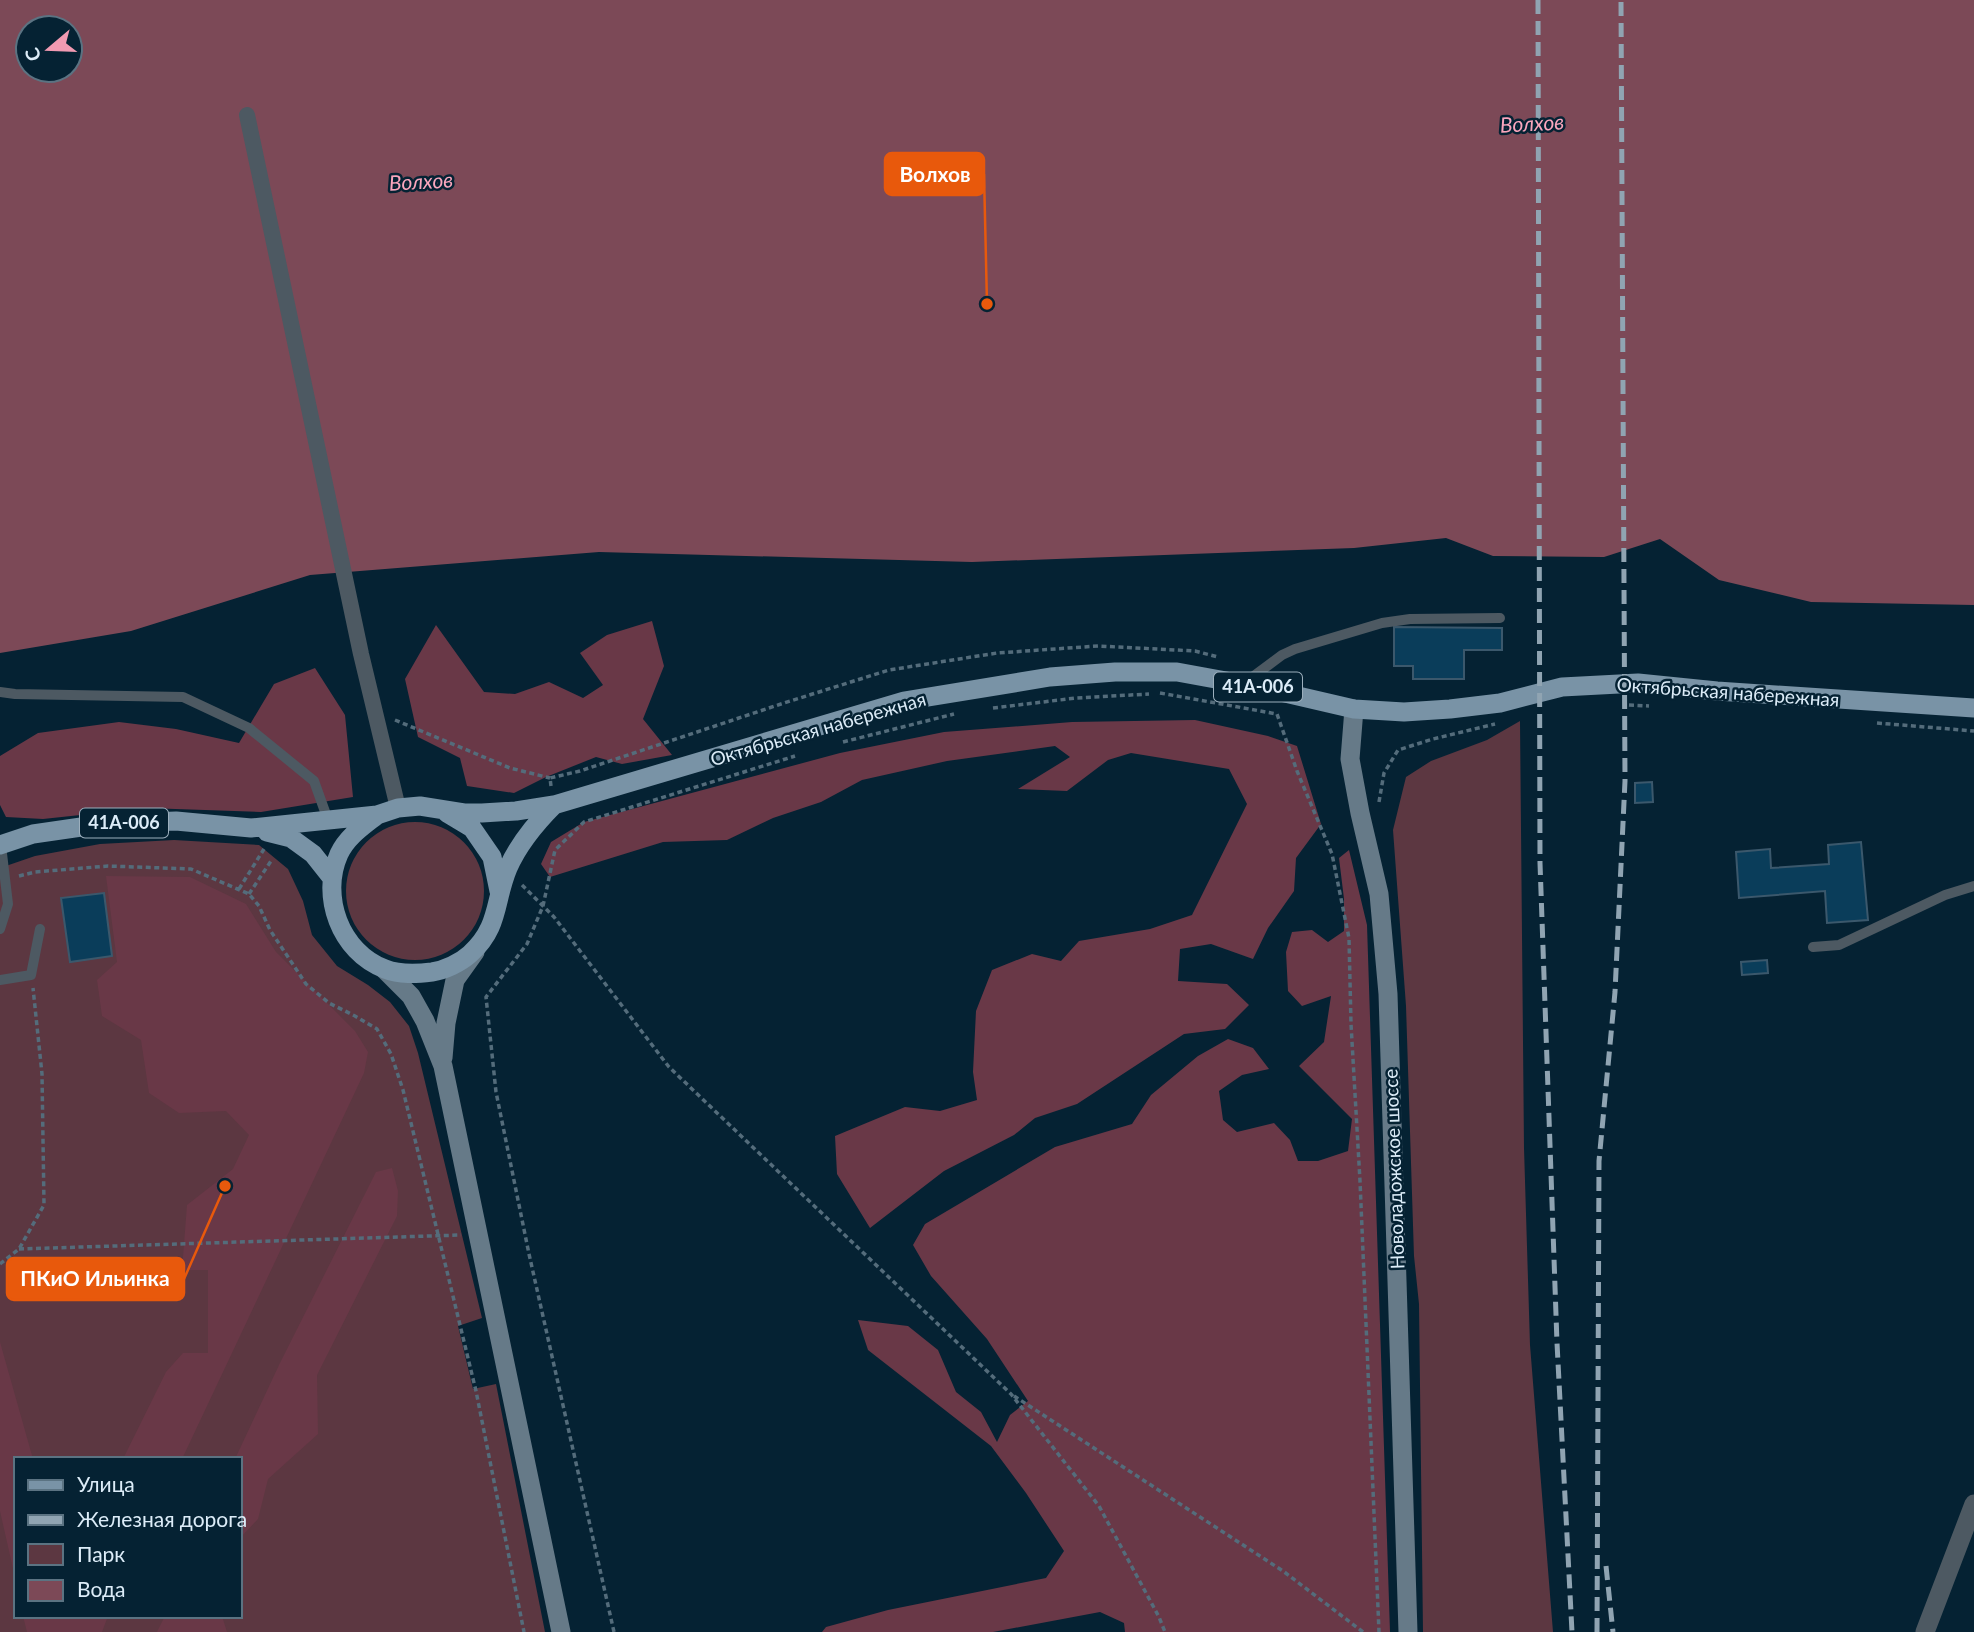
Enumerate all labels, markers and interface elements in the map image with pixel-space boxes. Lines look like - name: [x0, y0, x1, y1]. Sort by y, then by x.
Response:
- north arrow: [14, 14, 84, 84]
- text: С: [19, 45, 45, 64]
- water label: Волхов: [1499, 108, 1565, 137]
- callout: Волхов: [885, 153, 984, 195]
- text: Волхов: [899, 161, 971, 186]
- water label: Волхов: [388, 166, 454, 195]
- road number: 41А-006: [1214, 672, 1302, 702]
- street label: Октябрьская набережная: [1616, 672, 1840, 711]
- street label: Октябрьская набережная: [707, 687, 928, 770]
- road number: 41А-006: [80, 808, 168, 838]
- street label: Новоладожское шоссе: [1379, 1068, 1408, 1270]
- callout: ПКиО Ильинка: [7, 1258, 184, 1300]
- text: ПКиО Ильинка: [20, 1265, 170, 1290]
- legend: [14, 1457, 242, 1618]
- text: Улица: [77, 1471, 135, 1496]
- text: Железная дорога: [77, 1506, 247, 1531]
- text: Парк: [77, 1541, 125, 1566]
- text: Вода: [77, 1576, 125, 1601]

